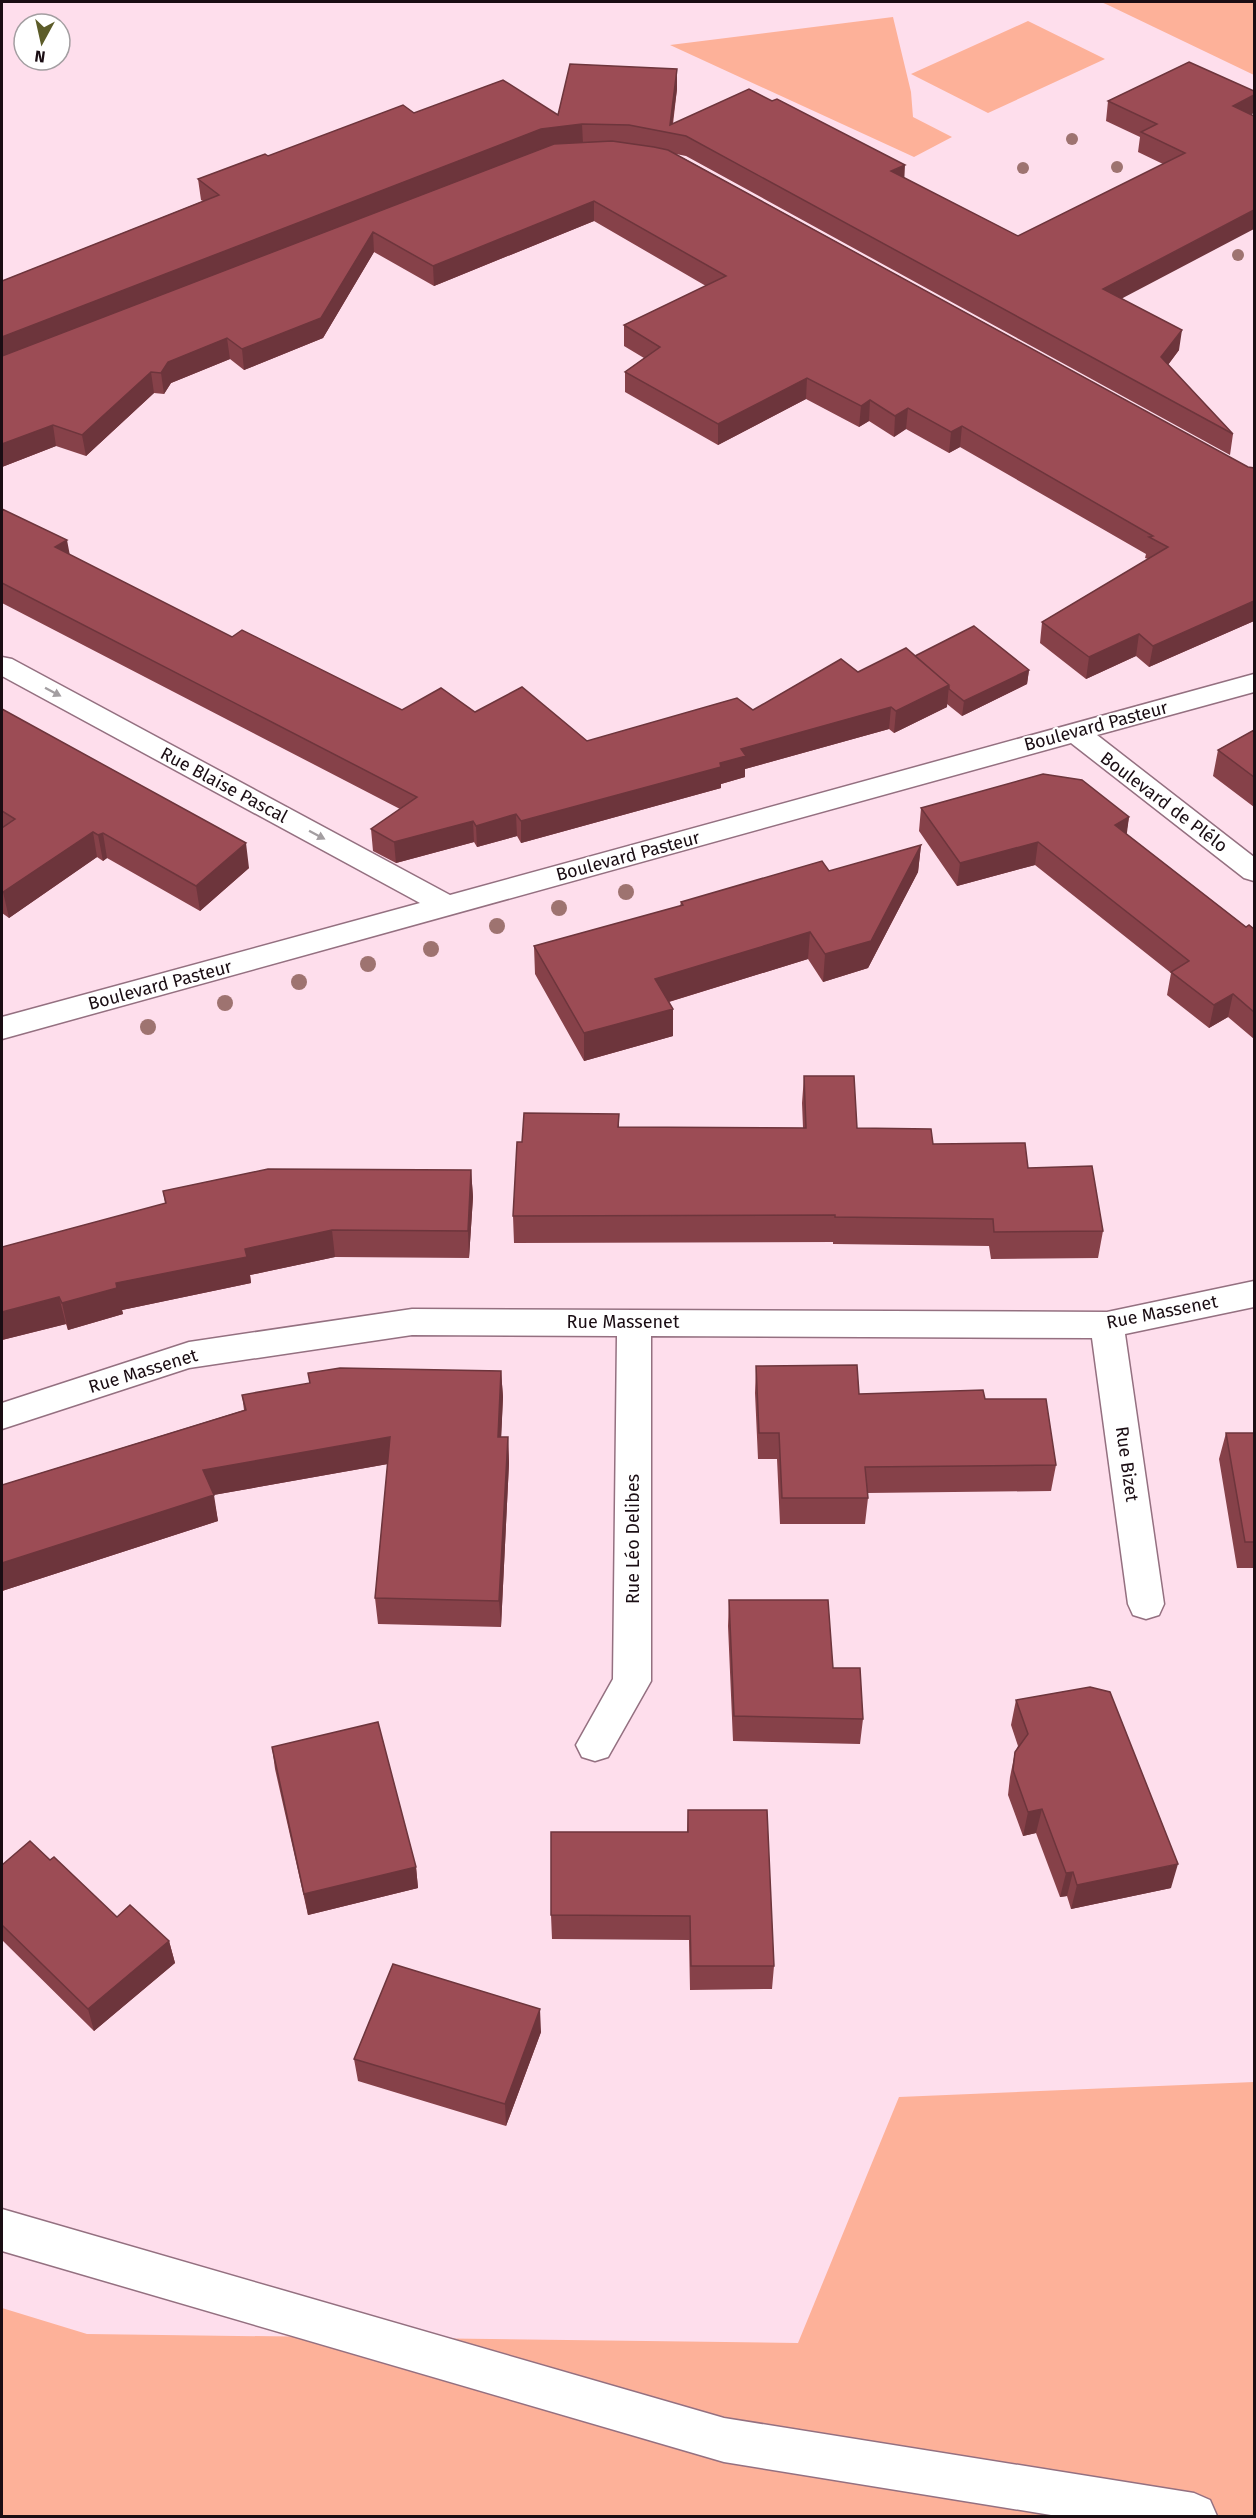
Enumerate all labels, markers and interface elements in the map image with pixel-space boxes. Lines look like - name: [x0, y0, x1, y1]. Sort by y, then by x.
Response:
- north arrow: [12, 12, 72, 72]
- text: N: [33, 46, 47, 67]
- one-way arrow: [44, 687, 62, 697]
- street label: Boulevard Pasteur: [1022, 696, 1170, 756]
- street label: Rue Blaise Pascal: [157, 742, 291, 828]
- street label: Boulevard de Plélo: [1096, 747, 1232, 857]
- street label: Boulevard Pasteur: [554, 826, 702, 886]
- one-way arrow: [309, 830, 326, 840]
- street label: Boulevard Pasteur: [86, 955, 234, 1015]
- street label: Rue Massenet: [1105, 1290, 1220, 1334]
- street label: Rue Massenet: [567, 1311, 680, 1333]
- street label: Rue Massenet: [86, 1344, 201, 1398]
- street label: Rue Bizet: [1111, 1425, 1143, 1504]
- street label: Rue Léo Delibes: [622, 1474, 644, 1604]

